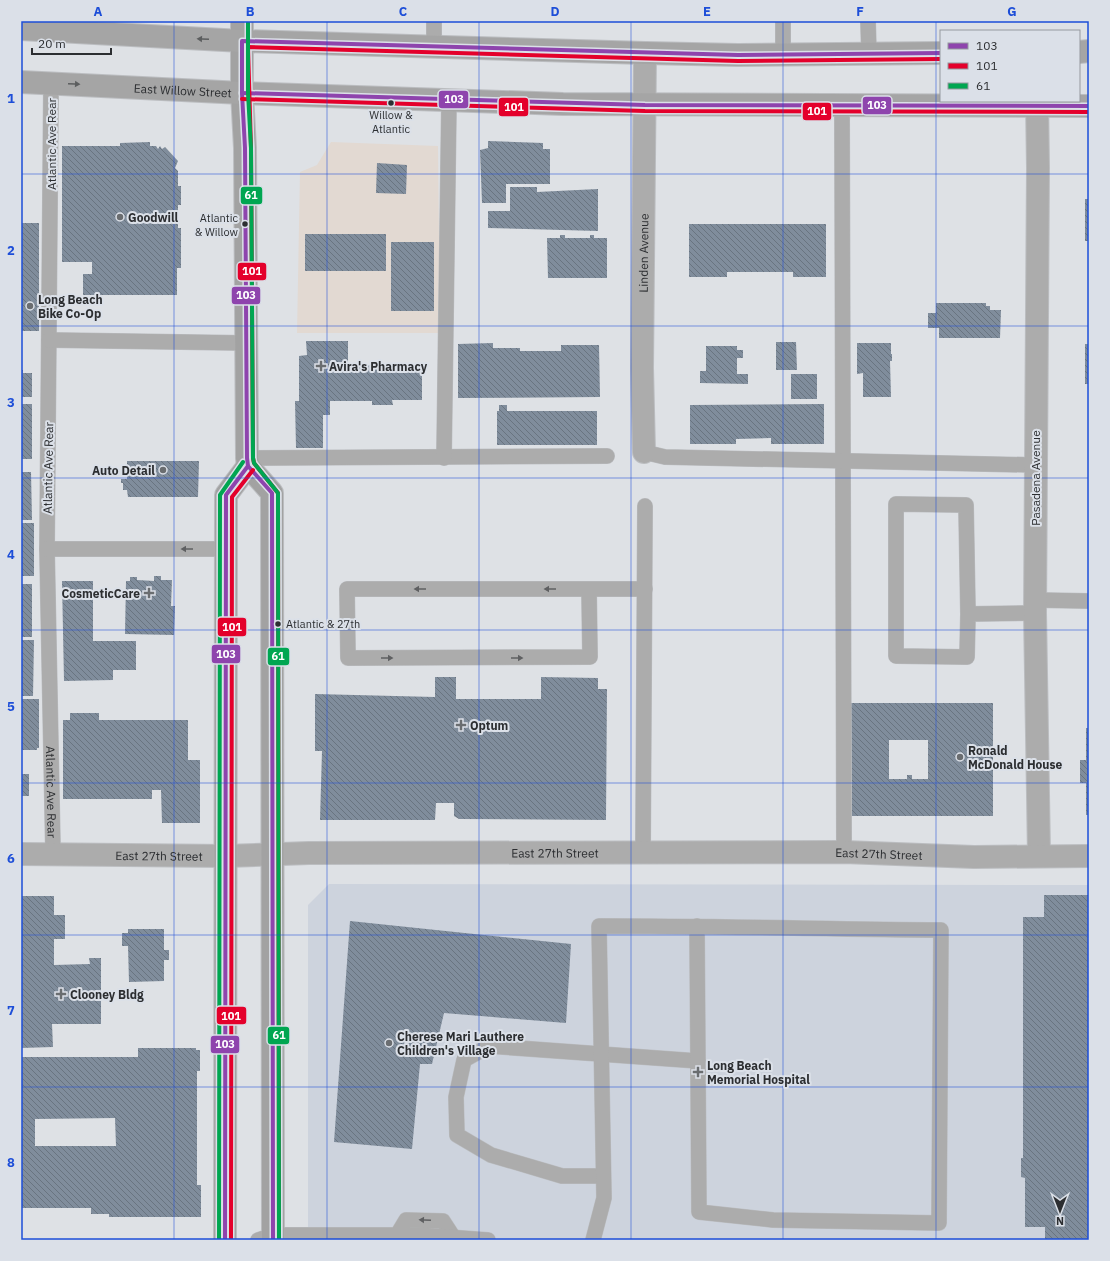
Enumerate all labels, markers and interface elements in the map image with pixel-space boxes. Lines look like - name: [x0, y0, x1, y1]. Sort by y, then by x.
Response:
- text: A: [94, 3, 103, 20]
- text: B: [246, 3, 255, 20]
- text: C: [399, 3, 408, 20]
- text: D: [550, 3, 560, 20]
- text: E: [703, 3, 711, 20]
- text: F: [856, 3, 864, 20]
- text: G: [1007, 3, 1017, 20]
- scale bar: [32, 30, 111, 56]
- legend: [940, 30, 1080, 102]
- one-way arrow: [197, 35, 209, 42]
- text: 20 m: [38, 36, 66, 51]
- text: 103: [976, 38, 998, 53]
- text: 101: [976, 58, 998, 73]
- text: 61: [976, 78, 990, 93]
- street label: East Willow Street: [133, 80, 232, 100]
- one-way arrow: [68, 81, 81, 87]
- text: 1: [7, 90, 15, 107]
- line badge: 103: [438, 90, 469, 109]
- text: 103: [444, 92, 464, 106]
- line badge: 103: [862, 96, 892, 115]
- street label: Atlantic Ave Rear: [44, 97, 59, 190]
- line badge: 101: [498, 97, 529, 117]
- marker: Willow & Atlantic: [386, 98, 396, 108]
- text: 103: [867, 98, 887, 112]
- text: 101: [504, 100, 524, 114]
- line badge: 101: [802, 102, 832, 121]
- text: 101: [807, 104, 827, 118]
- place label: Willow & Atlantic: [369, 108, 413, 136]
- line badge: 61: [240, 186, 263, 205]
- text: 61: [244, 188, 258, 202]
- place label: Goodwill: [128, 210, 179, 225]
- place label: Atlantic & Willow: [195, 211, 239, 239]
- marker: Goodwill: [115, 212, 125, 222]
- street label: Linden Avenue: [635, 213, 651, 293]
- marker: Atlantic & Willow: [240, 219, 250, 229]
- text: 2: [7, 242, 15, 259]
- line badge: 101: [237, 262, 267, 281]
- text: 101: [242, 264, 262, 278]
- line badge: 103: [231, 286, 261, 305]
- text: 103: [236, 288, 256, 302]
- place label: Long Beach Bike Co-Op: [38, 292, 103, 321]
- marker: Long Beach Bike Co-Op: [25, 301, 35, 311]
- place label: Avira's Pharmacy: [329, 359, 428, 374]
- marker: Avira's Pharmacy: [316, 361, 326, 371]
- text: 3: [7, 394, 15, 411]
- street label: Atlantic Ave Rear: [40, 421, 56, 514]
- street label: Pasadena Avenue: [1028, 430, 1043, 526]
- place label: Auto Detail: [92, 463, 155, 478]
- marker: Auto Detail: [158, 465, 168, 475]
- text: 4: [7, 546, 15, 563]
- one-way arrow: [180, 546, 193, 552]
- place label: CosmeticCare: [61, 586, 140, 601]
- one-way arrow: [413, 586, 426, 592]
- one-way arrow: [543, 586, 556, 592]
- marker: CosmeticCare: [143, 587, 155, 599]
- line badge: 101: [217, 617, 247, 637]
- place label: Atlantic & 27th: [286, 617, 360, 631]
- marker: Atlantic & 27th: [273, 619, 283, 629]
- text: 101: [222, 620, 242, 634]
- line badge: 103: [211, 644, 241, 664]
- text: 103: [216, 647, 236, 661]
- line badge: 61: [267, 647, 290, 666]
- text: 61: [271, 649, 285, 663]
- one-way arrow: [381, 655, 394, 661]
- one-way arrow: [511, 655, 524, 661]
- text: 5: [7, 698, 15, 715]
- place label: Optum: [470, 718, 508, 733]
- marker: Optum: [455, 719, 467, 731]
- place label: Ronald McDonald House: [968, 743, 1063, 772]
- street label: Atlantic Ave Rear: [43, 746, 60, 839]
- marker: Ronald McDonald House: [955, 752, 965, 762]
- street label: East 27th Street: [835, 844, 923, 863]
- street label: East 27th Street: [511, 845, 599, 860]
- street label: East 27th Street: [115, 847, 203, 863]
- text: 6: [7, 850, 15, 867]
- place label: Clooney Bldg: [70, 987, 144, 1002]
- marker: Clooney Bldg: [55, 988, 67, 1000]
- text: 7: [7, 1002, 15, 1019]
- line badge: 101: [216, 1006, 247, 1025]
- text: 101: [221, 1009, 241, 1023]
- line badge: 61: [267, 1026, 290, 1045]
- text: 61: [272, 1028, 286, 1042]
- place label: Cherese Mari Lauthere Children's Village: [397, 1029, 524, 1058]
- line badge: 103: [210, 1035, 240, 1054]
- text: 103: [215, 1037, 235, 1051]
- marker: Cherese Mari Lauthere Children's Village: [384, 1038, 394, 1048]
- place label: Long Beach Memorial Hospital: [707, 1058, 810, 1087]
- marker: Long Beach Memorial Hospital: [692, 1066, 704, 1078]
- text: 8: [7, 1154, 15, 1171]
- north arrow: [1040, 1191, 1080, 1231]
- text: N: [1056, 1214, 1064, 1228]
- one-way arrow: [419, 1217, 431, 1224]

